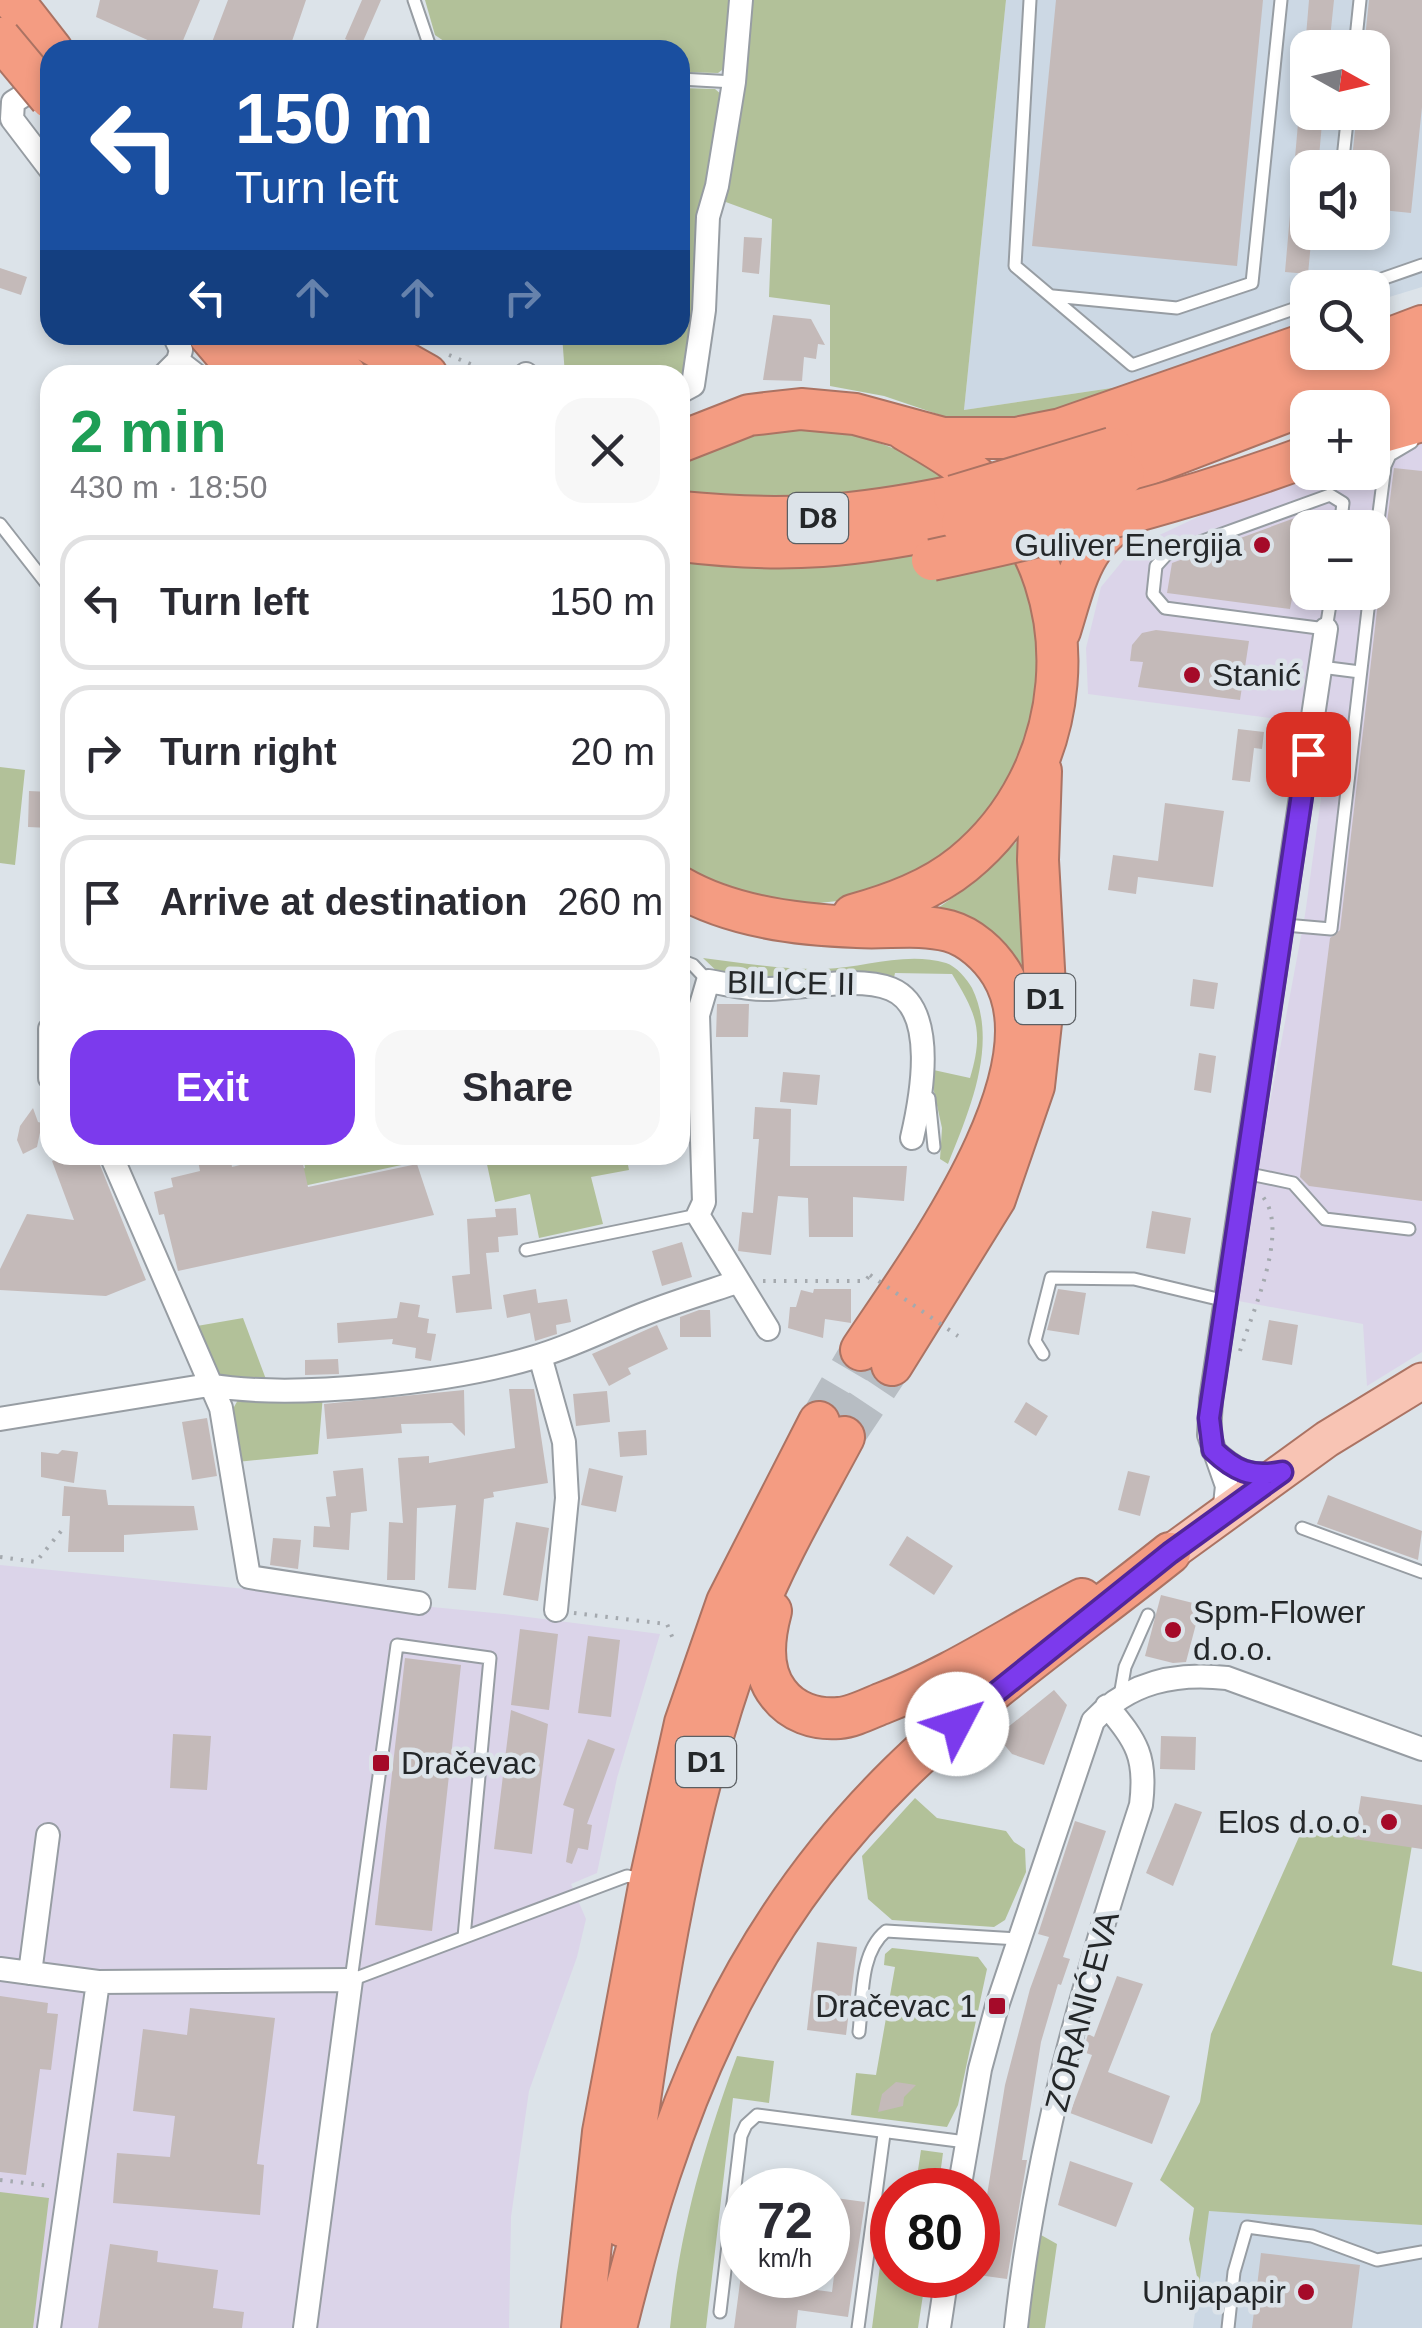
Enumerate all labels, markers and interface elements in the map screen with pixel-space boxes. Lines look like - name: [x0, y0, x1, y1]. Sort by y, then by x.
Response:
- north arrow: [1290, 30, 1390, 130]
- map controls: [1290, 30, 1390, 610]
- icon: left: [70, 80, 200, 210]
- text: 150 m: [235, 80, 433, 158]
- button: sound: [1290, 150, 1390, 250]
- text: Turn left: [235, 162, 398, 213]
- icon: left: [180, 270, 235, 325]
- icon: ahead: [285, 270, 340, 325]
- icon: ahead: [390, 270, 445, 325]
- icon: right: [495, 270, 550, 325]
- button: search: [1290, 270, 1390, 370]
- button: +: [1290, 390, 1390, 490]
- text: 2 min: [70, 398, 227, 465]
- button: close: [555, 398, 660, 503]
- text: 430 m · 18:50: [70, 469, 267, 505]
- road number: D8: [788, 493, 848, 543]
- button: −: [1290, 510, 1390, 610]
- place label: Guliver Energija: [1014, 527, 1242, 563]
- marker: Guliver Energija: [1251, 534, 1273, 556]
- icon: left: [75, 575, 130, 630]
- text: Turn left: [160, 581, 309, 623]
- text: 150 m: [549, 581, 655, 623]
- place label: Stanić: [1212, 657, 1301, 693]
- marker: Stanić: [1181, 664, 1203, 686]
- pin: [1266, 712, 1351, 797]
- icon: right: [75, 725, 130, 780]
- icon: arrive: [1281, 727, 1336, 782]
- text: Turn right: [160, 731, 337, 773]
- text: 20 m: [571, 731, 655, 773]
- icon: arrive: [75, 875, 130, 930]
- text: Arrive at destination: [160, 881, 527, 923]
- text: 260 m: [557, 881, 663, 923]
- street label: BILICE II: [727, 964, 855, 1002]
- road number: D1: [1015, 974, 1075, 1024]
- button: Exit: [70, 1030, 355, 1145]
- button: Share: [375, 1030, 660, 1145]
- place label: Spm-Flower d.o.o.: [1193, 1594, 1366, 1667]
- marker: Spm-Flower d.o.o.: [1162, 1619, 1184, 1641]
- position arrow: [905, 1672, 1009, 1776]
- road number: D1: [676, 1737, 736, 1787]
- place label: Dračevac: [401, 1745, 536, 1781]
- marker: Dračevac: [370, 1752, 392, 1774]
- place label: Elos d.o.o.: [1218, 1804, 1369, 1840]
- marker: Elos d.o.o.: [1378, 1811, 1400, 1833]
- street label: ZORANIĆEVA: [1038, 1906, 1126, 2115]
- place label: Dračevac 1: [815, 1988, 977, 2024]
- marker: Dračevac 1: [986, 1995, 1008, 2017]
- speed limit sign: 80: [870, 2168, 1000, 2298]
- text: 72: [757, 2193, 813, 2249]
- text: km/h: [758, 2244, 812, 2272]
- place label: Unijapapir: [1142, 2274, 1286, 2310]
- marker: Unijapapir: [1295, 2281, 1317, 2303]

